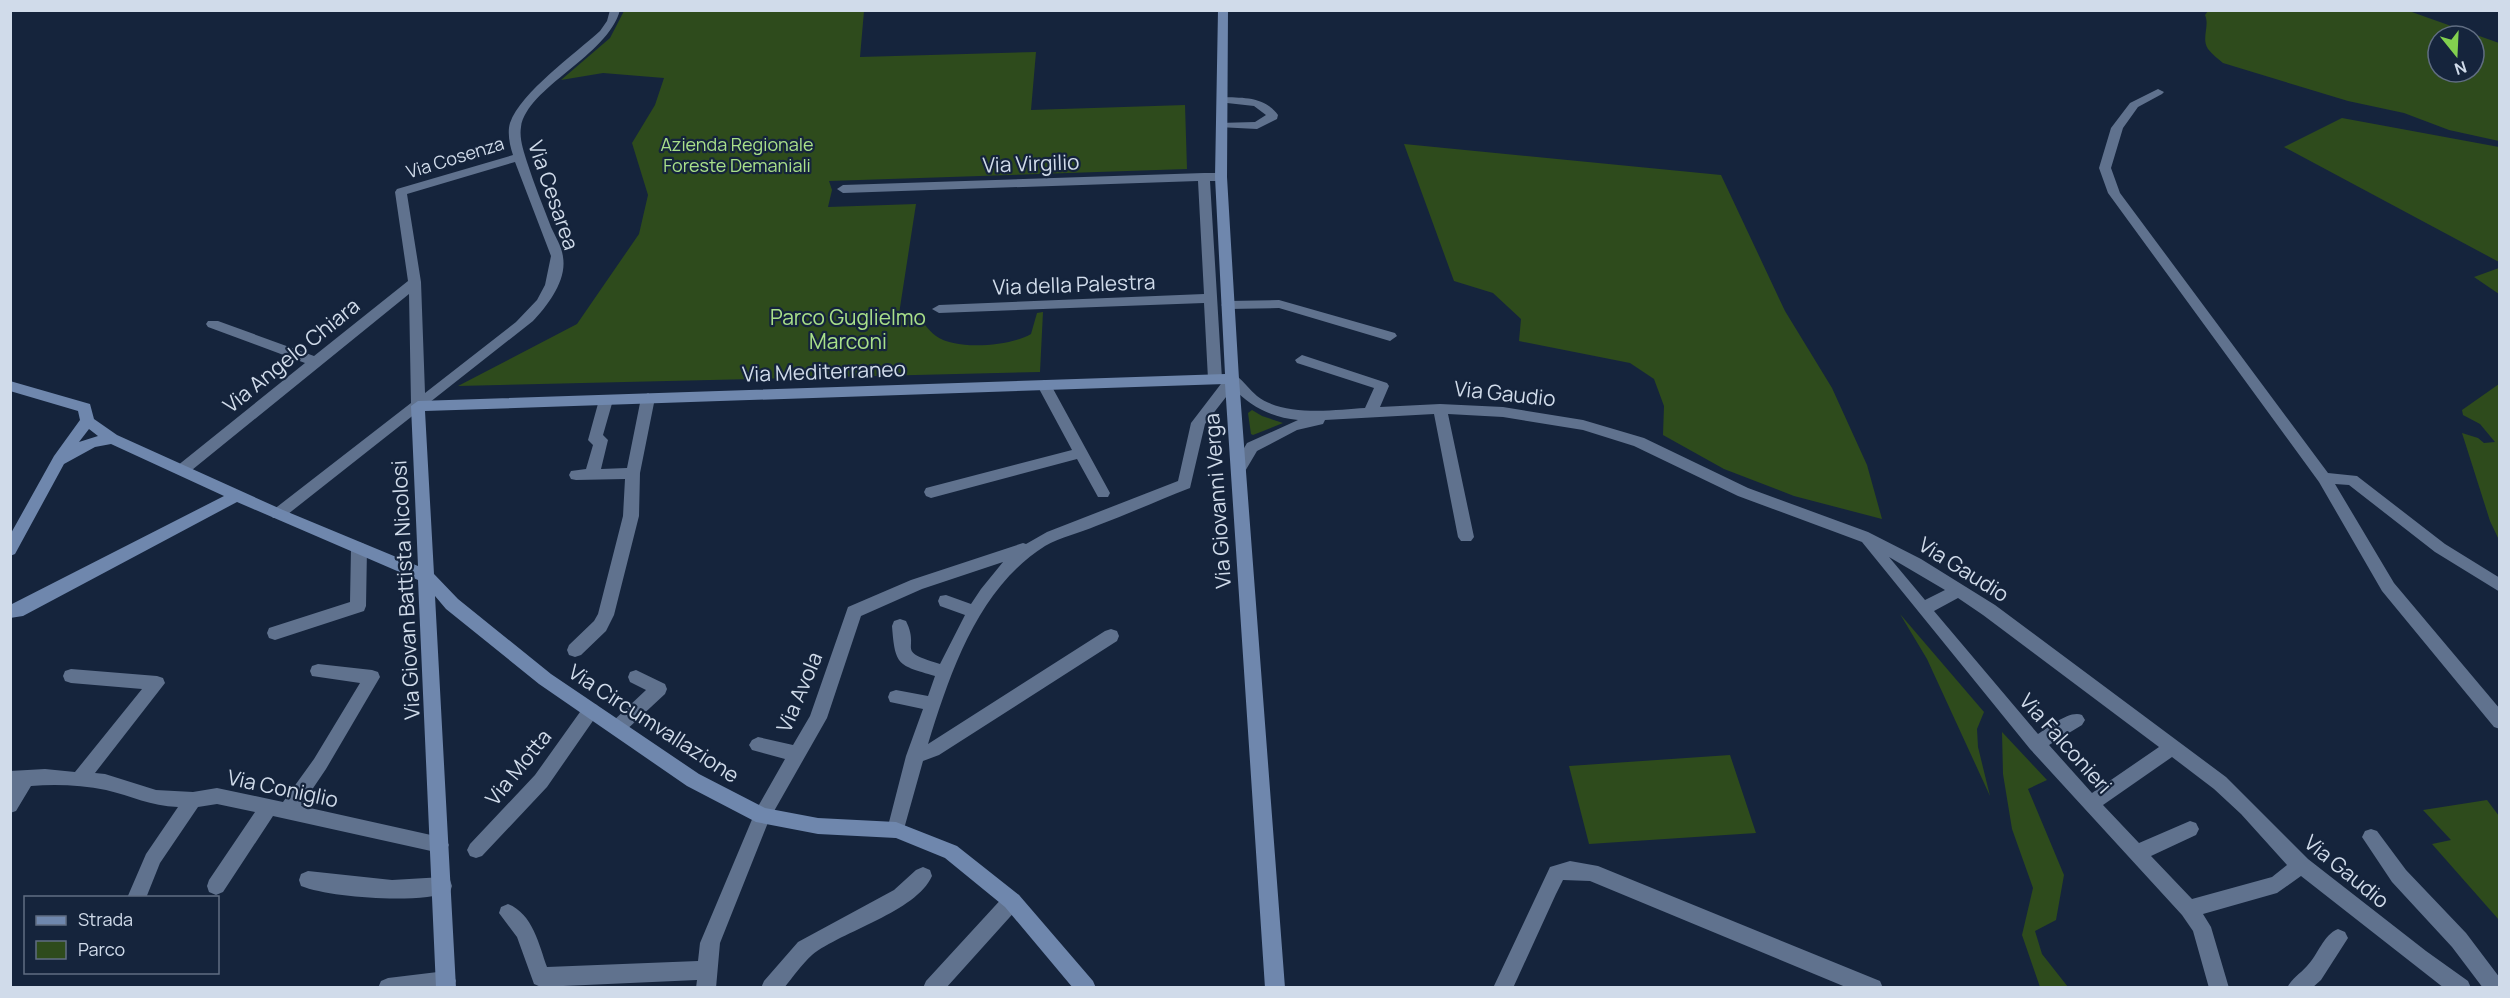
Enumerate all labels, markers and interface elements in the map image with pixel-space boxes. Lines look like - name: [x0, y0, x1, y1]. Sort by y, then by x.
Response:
- north arrow: [2426, 24, 2486, 84]
- text: N: [2452, 56, 2470, 81]
- street label: Via Cosenza: [403, 131, 507, 183]
- park label: Azienda Regionale Foreste Demaniali: [660, 132, 814, 177]
- street label: Via Cesarea: [522, 136, 586, 254]
- street label: Via Virgilio: [982, 147, 1080, 179]
- street label: Via della Palestra: [992, 267, 1156, 301]
- street label: Via Angelo Chiara: [217, 291, 365, 419]
- park label: Parco Guglielmo Marconi: [770, 303, 926, 355]
- street label: Via Mediterraneo: [742, 354, 906, 388]
- street label: Via Gaudio: [1453, 374, 1557, 412]
- street label: Via Giovanni Verga: [1197, 413, 1237, 589]
- street label: Via Giovan Battista Nicolosi: [384, 460, 426, 720]
- street label: Via Gaudio: [1913, 530, 2015, 608]
- street label: Via Avola: [770, 648, 828, 736]
- street label: Via Circumvallazione: [563, 657, 745, 789]
- street label: Via Falconieri: [2014, 687, 2118, 799]
- street label: Via Motta: [479, 723, 557, 811]
- street label: Via Coniglio: [225, 763, 341, 813]
- street label: Via Gaudio: [2299, 828, 2395, 914]
- legend: [24, 896, 219, 974]
- text: Strada: [78, 907, 133, 931]
- text: Parco: [78, 937, 125, 961]

